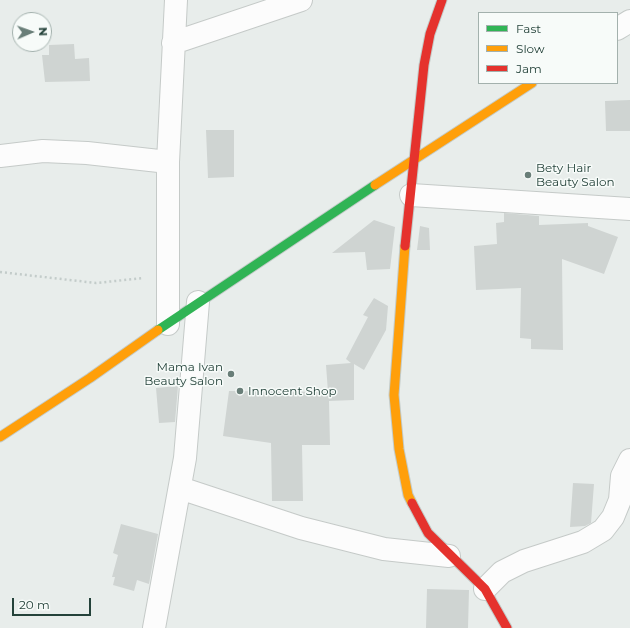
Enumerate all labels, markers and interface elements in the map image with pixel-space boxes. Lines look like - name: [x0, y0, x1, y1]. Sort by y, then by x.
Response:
- north arrow: [12, 12, 52, 52]
- legend: [478, 12, 618, 84]
- text: Fast: [516, 21, 541, 36]
- text: N: [36, 27, 50, 36]
- text: Slow: [516, 41, 545, 56]
- text: Jam: [516, 61, 542, 76]
- place label: Bety Hair Beauty Salon: [536, 161, 615, 189]
- marker: Bety Hair Beauty Salon: [523, 170, 533, 180]
- place label: Mama Ivan Beauty Salon: [144, 360, 223, 388]
- marker: Mama Ivan Beauty Salon: [226, 369, 236, 379]
- place label: Innocent Shop: [248, 384, 337, 398]
- marker: Innocent Shop: [235, 386, 245, 396]
- scale bar: [14, 590, 93, 616]
- text: 20 m: [19, 597, 50, 612]

